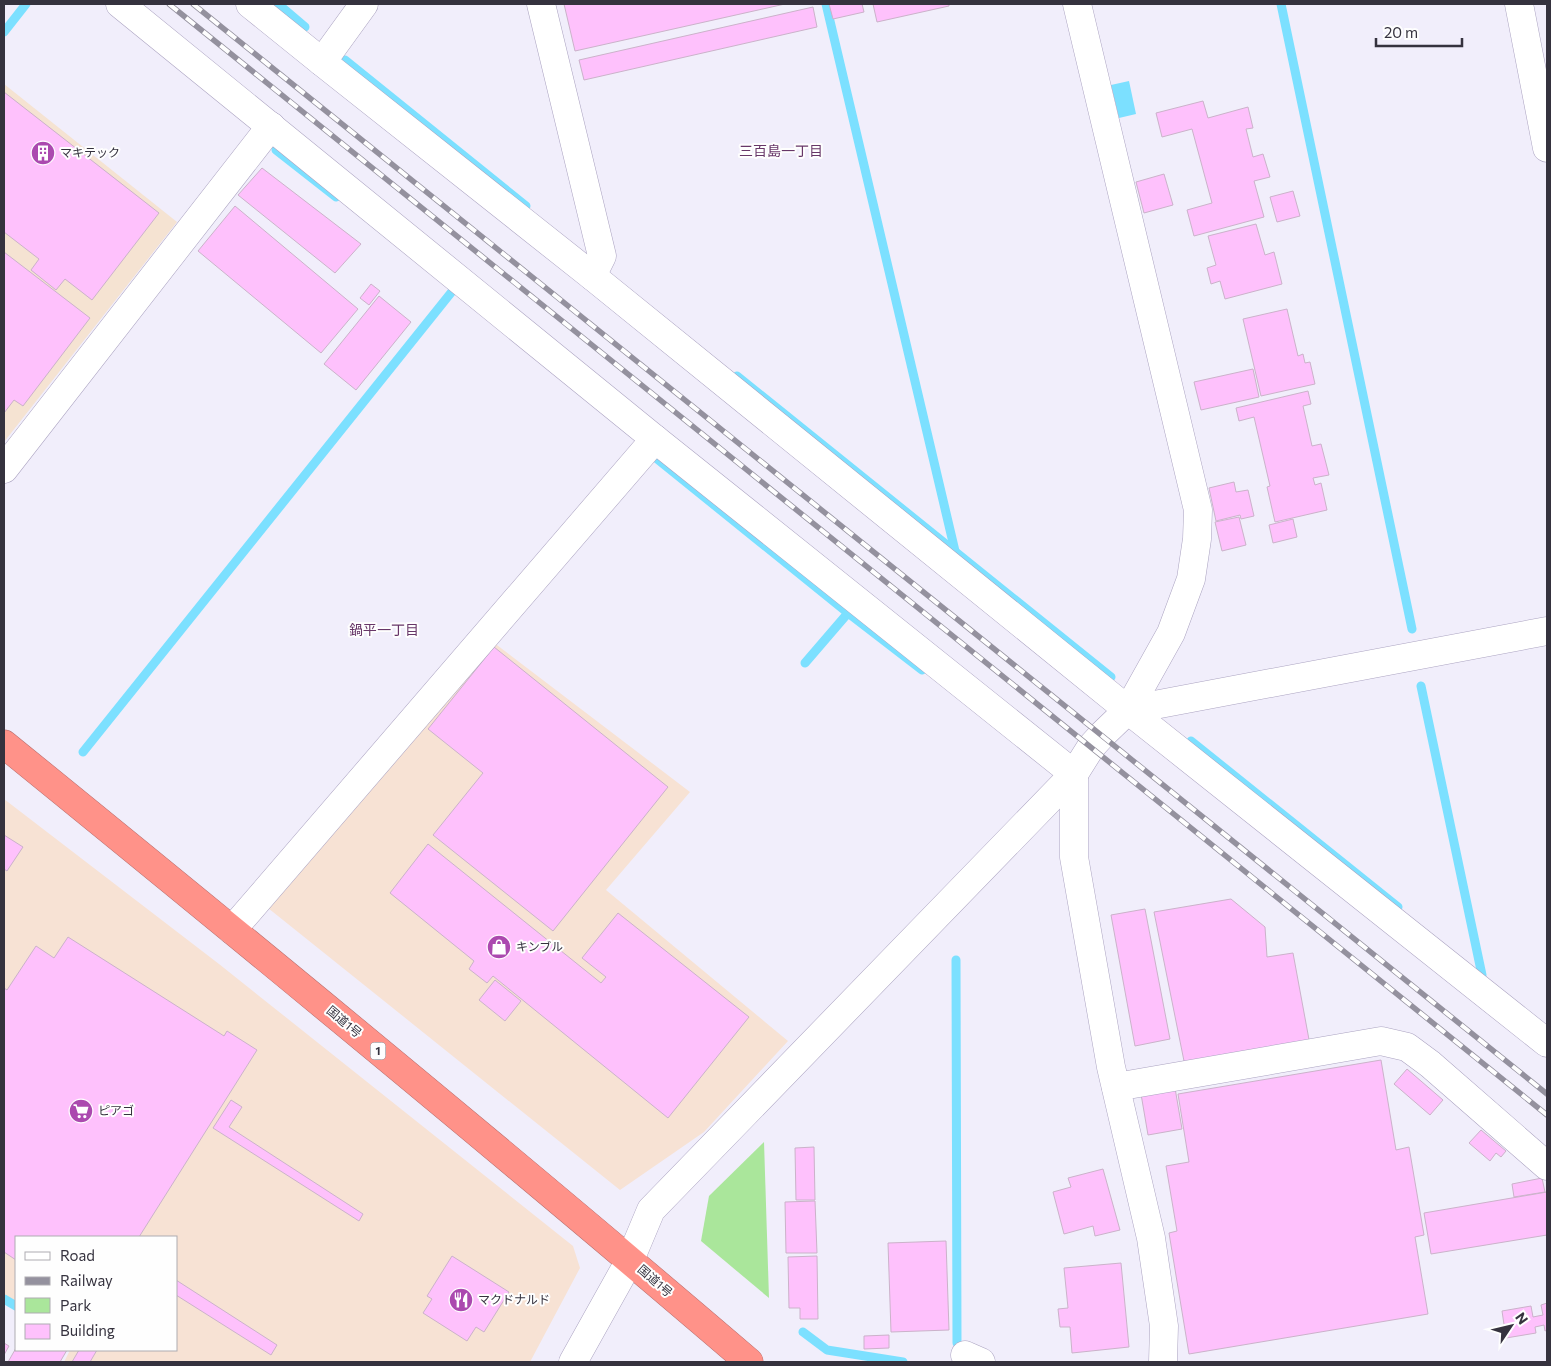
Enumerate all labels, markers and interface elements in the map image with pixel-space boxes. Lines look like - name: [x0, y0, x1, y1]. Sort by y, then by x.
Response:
- scale bar: [1376, 15, 1462, 47]
- text: 20 m: [1384, 23, 1418, 41]
- building icon: マキテック: [30, 140, 56, 166]
- district label: 三百島一丁目: [739, 142, 823, 159]
- place label: マキテック: [60, 145, 120, 159]
- district label: 鍋平一丁目: [349, 621, 419, 638]
- shop icon: キンブル: [486, 934, 512, 960]
- place label: キンブル: [516, 939, 563, 953]
- street label: 国道1号: [324, 1003, 365, 1040]
- road number: 1: [370, 1042, 386, 1060]
- supermarket icon: ピアゴ: [68, 1098, 94, 1124]
- place label: ピアゴ: [98, 1103, 134, 1117]
- legend: [15, 1236, 178, 1351]
- text: Road: [60, 1246, 95, 1264]
- street label: 国道1号: [636, 1261, 676, 1299]
- text: Railway: [60, 1271, 113, 1289]
- restaurant icon: マクドナルド: [448, 1287, 474, 1313]
- place label: マクドナルド: [478, 1292, 550, 1306]
- text: Park: [60, 1296, 91, 1314]
- north arrow: [1486, 1301, 1536, 1351]
- text: N: [1512, 1309, 1532, 1327]
- text: Building: [60, 1321, 115, 1339]

